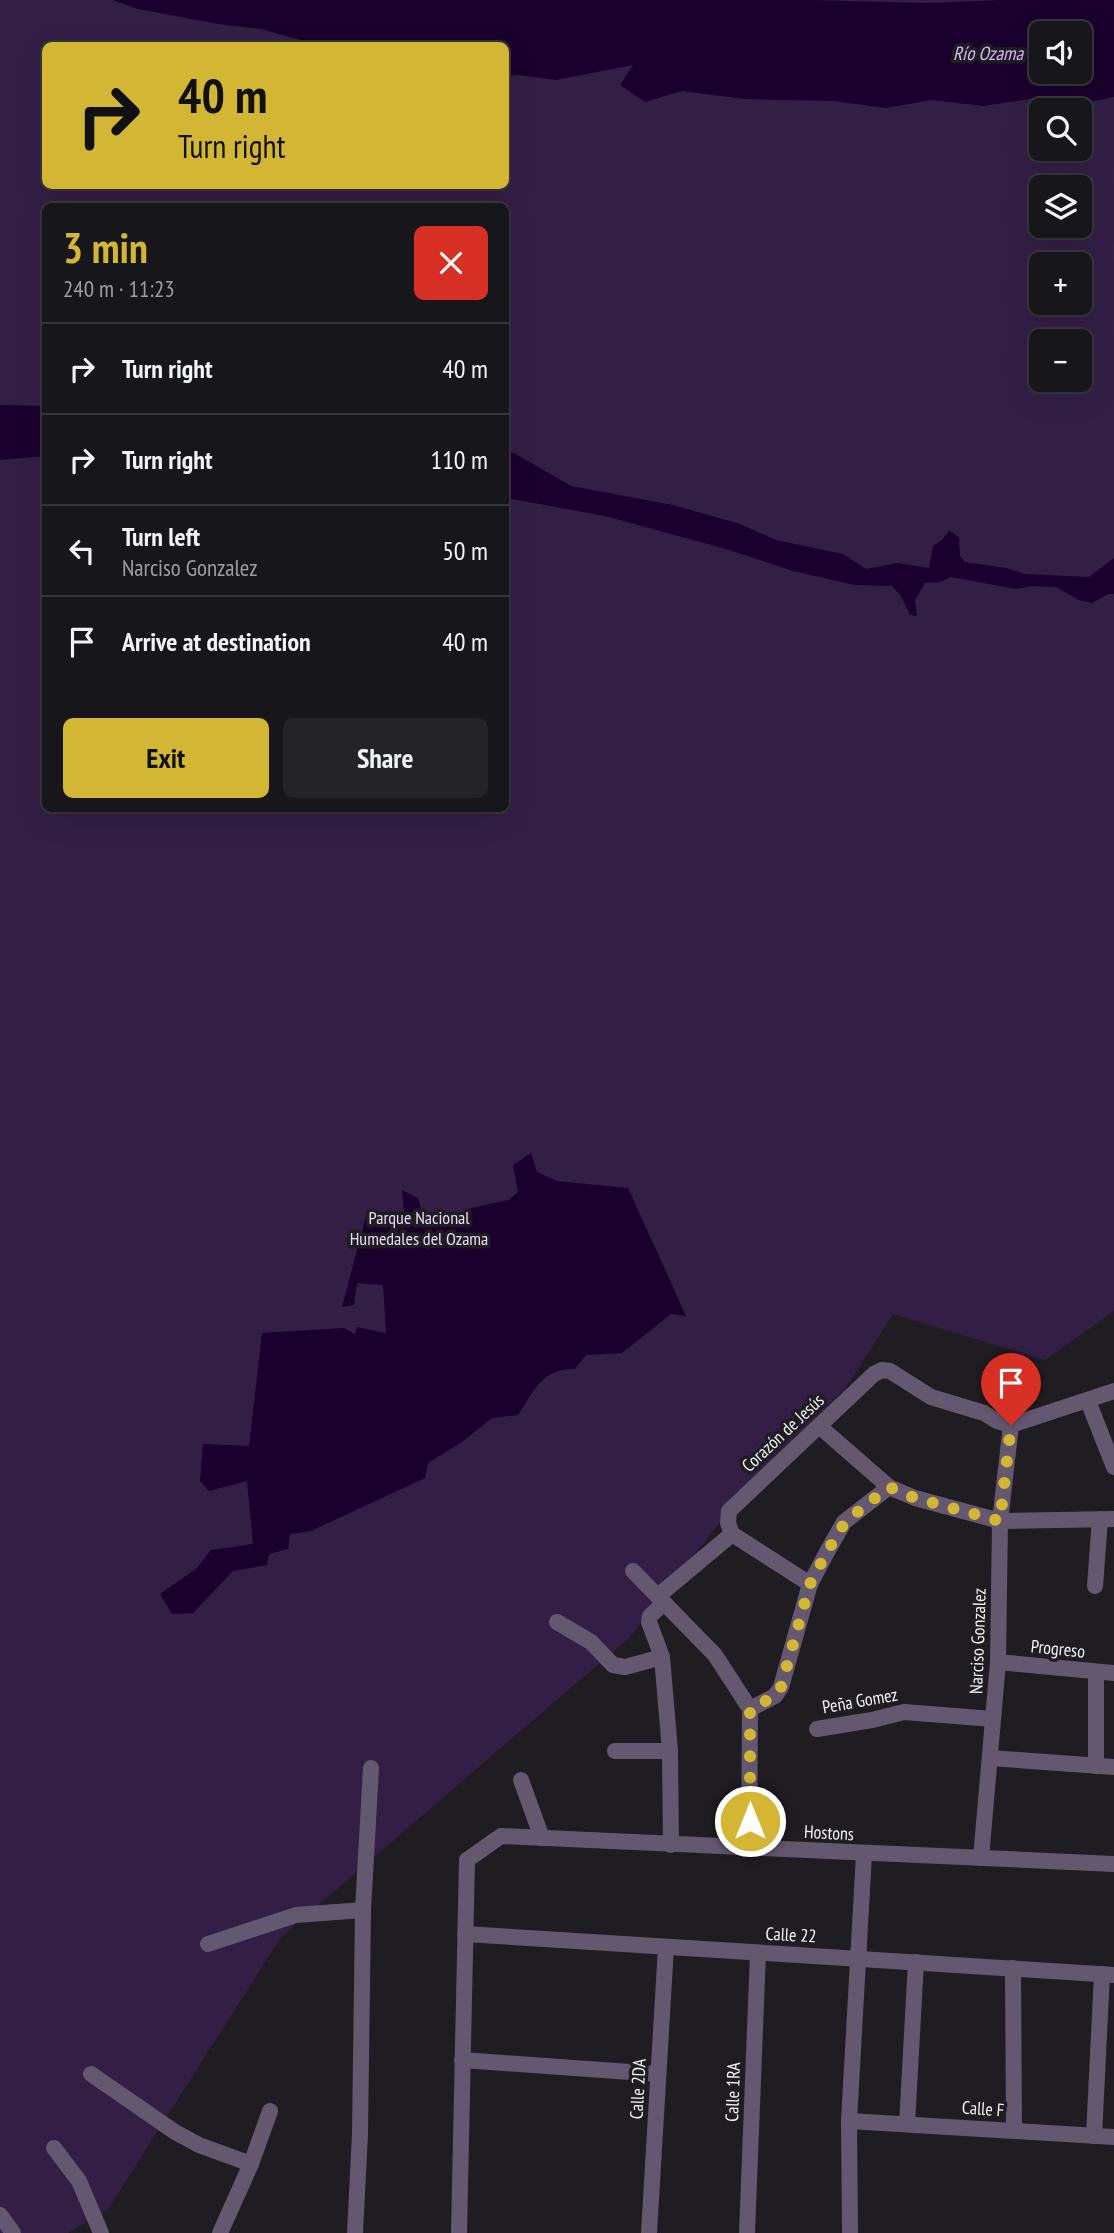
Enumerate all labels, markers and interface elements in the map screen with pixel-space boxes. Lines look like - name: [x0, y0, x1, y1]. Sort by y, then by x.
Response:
- map controls: [1029, 21, 1092, 392]
- button: sound: [1029, 21, 1092, 84]
- water label: Río Ozama: [953, 41, 1024, 65]
- text: 40 m: [178, 63, 267, 127]
- icon: right: [63, 70, 154, 161]
- button: search: [1029, 98, 1092, 161]
- text: Turn right: [178, 125, 286, 167]
- button: layers: [1029, 175, 1092, 238]
- text: 3 min: [63, 220, 148, 275]
- button: close: [414, 226, 488, 300]
- button: +: [1029, 252, 1092, 315]
- text: 240 m · 11:23: [63, 274, 175, 303]
- button: −: [1029, 329, 1092, 392]
- icon: right: [63, 350, 101, 388]
- text: Turn right: [122, 352, 213, 385]
- text: 40 m: [442, 352, 488, 385]
- icon: right: [63, 441, 101, 479]
- text: Turn right: [122, 443, 213, 476]
- text: 110 m: [430, 443, 488, 476]
- text: Turn left: [122, 520, 200, 553]
- icon: left: [63, 532, 101, 570]
- text: 50 m: [442, 534, 488, 567]
- text: Narciso Gonzalez: [122, 553, 257, 582]
- icon: arrive: [63, 623, 101, 661]
- text: Arrive at destination: [122, 625, 311, 658]
- text: 40 m: [442, 625, 488, 658]
- button: Exit: [63, 718, 269, 798]
- button: Share: [283, 718, 488, 798]
- park label: Parque Nacional Humedales del Ozama: [350, 1206, 488, 1250]
- pin: [981, 1353, 1041, 1425]
- icon: arrive: [992, 1364, 1030, 1402]
- street label: Corazón de Jesús: [737, 1389, 829, 1477]
- street label: Narciso Gonzalez: [964, 1588, 991, 1694]
- street label: Progreso: [1030, 1634, 1086, 1663]
- street label: Peña Gomez: [820, 1683, 899, 1718]
- position arrow: [713, 1784, 787, 1858]
- street label: Hostons: [803, 1820, 855, 1845]
- street label: Calle 22: [765, 1922, 817, 1947]
- street label: Calle 2DA: [624, 2058, 651, 2120]
- street label: Calle 1RA: [720, 2061, 745, 2122]
- street label: Calle F: [961, 2096, 1005, 2121]

